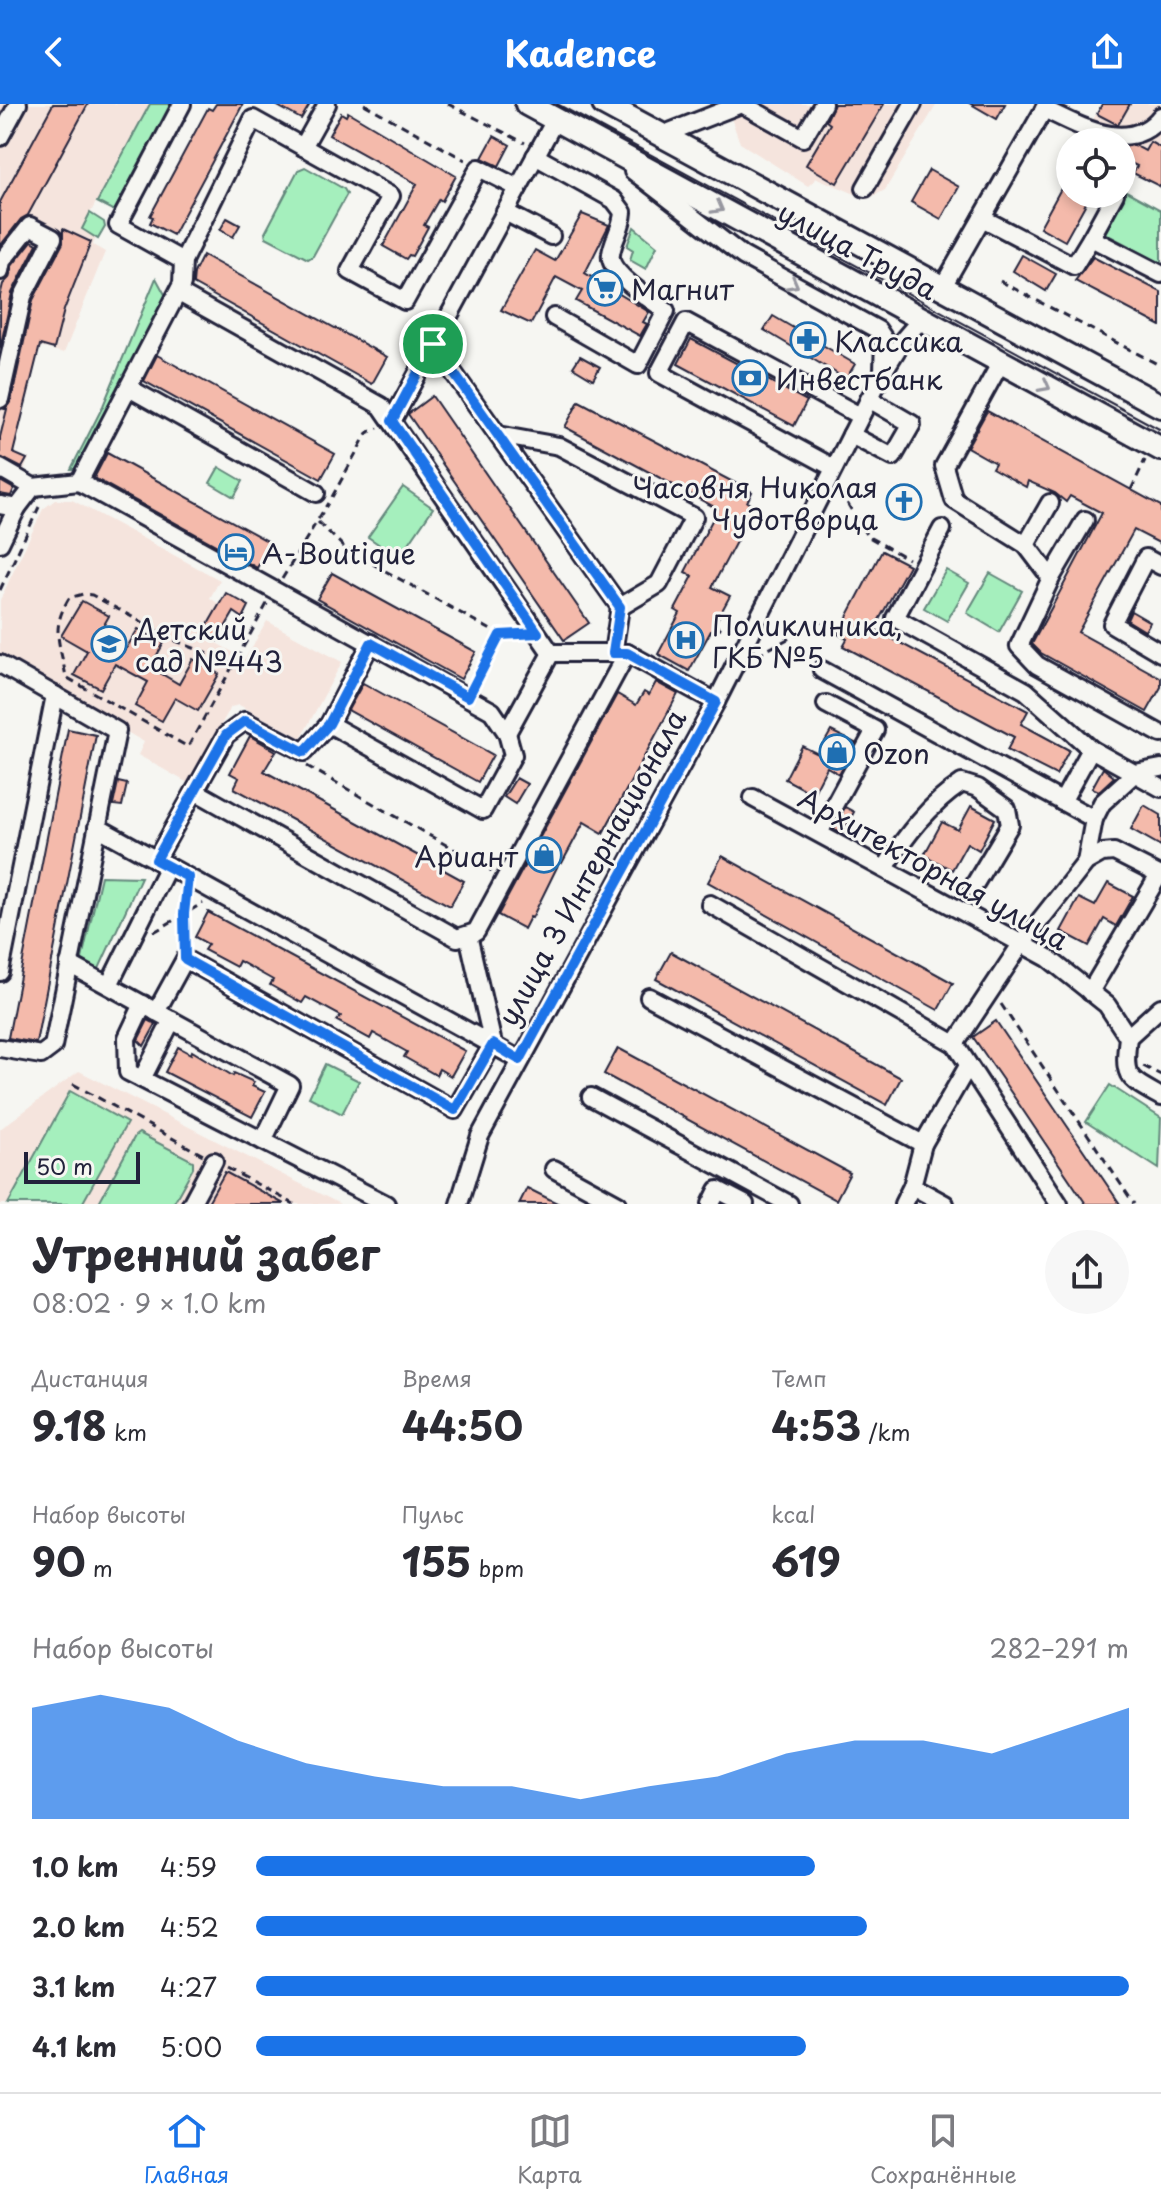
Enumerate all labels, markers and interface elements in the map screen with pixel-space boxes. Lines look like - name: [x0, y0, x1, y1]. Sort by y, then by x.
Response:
- text: Kadence: [505, 25, 656, 79]
- icon: back: [32, 30, 76, 74]
- icon: share: [1085, 30, 1129, 74]
- map controls: [1056, 128, 1136, 208]
- button: locate: [1056, 128, 1136, 208]
- street label: улица Труда: [771, 190, 946, 310]
- one-way arrow: [709, 198, 724, 214]
- place label: Магнит: [631, 267, 735, 310]
- supermarket icon: Магнит: [586, 269, 624, 307]
- one-way arrow: [785, 274, 799, 289]
- pin: [399, 310, 467, 378]
- place label: Классика: [834, 319, 963, 362]
- pharmacy icon: Классика: [789, 321, 827, 359]
- icon: arrive: [411, 322, 455, 366]
- place label: Инвестбанк: [776, 357, 943, 400]
- bank icon: Инвестбанк: [731, 359, 769, 397]
- one-way arrow: [1037, 376, 1051, 391]
- place label: Часовня Николая Чудотворца: [632, 465, 879, 540]
- church icon: Часовня Николая Чудотворца: [885, 483, 923, 521]
- place label: A-Boutique: [262, 531, 416, 574]
- hotel icon: A-Boutique: [217, 533, 255, 571]
- place label: Поликлиника, ГКБ №5: [712, 603, 903, 678]
- place label: Детский сад №443: [134, 607, 283, 682]
- hospital icon: Поликлиника, ГКБ №5: [667, 621, 705, 659]
- school or university icon: Детский сад №443: [90, 625, 128, 663]
- street label: улица 3 Интернационала: [486, 700, 696, 1033]
- place label: Ozon: [863, 731, 930, 774]
- shop icon: Ozon: [818, 733, 856, 771]
- street label: Архитекторная улица: [791, 776, 1077, 960]
- place label: Ариант: [414, 834, 519, 877]
- shop icon: Ариант: [525, 836, 563, 874]
- scale bar: [24, 1148, 140, 1184]
- text: 50 m: [36, 1149, 93, 1182]
- text: Утренний забег: [32, 1220, 380, 1286]
- button: share: [1045, 1230, 1129, 1314]
- text: 08:02 · 9 × 1.0 km: [32, 1283, 266, 1322]
- text: Дистанция: [32, 1361, 149, 1394]
- text: Время: [402, 1361, 472, 1394]
- text: Темп: [771, 1361, 827, 1394]
- text: 9.18: [32, 1394, 107, 1455]
- text: 44:50: [402, 1394, 523, 1455]
- text: 4:53: [771, 1394, 861, 1455]
- text: km: [107, 1415, 147, 1448]
- text: /km: [861, 1415, 911, 1448]
- text: Набор высоты: [32, 1497, 186, 1530]
- text: Пульс: [402, 1497, 464, 1530]
- text: kcal: [771, 1497, 815, 1530]
- text: 90: [32, 1530, 86, 1591]
- text: 155: [402, 1530, 472, 1591]
- text: 619: [771, 1530, 841, 1591]
- text: m: [86, 1551, 113, 1584]
- text: bpm: [472, 1551, 524, 1584]
- text: Набор высоты: [32, 1628, 214, 1667]
- text: 282–291 m: [989, 1628, 1129, 1667]
- text: 1.0 km: [32, 1847, 119, 1886]
- text: 4:59: [160, 1847, 217, 1886]
- text: 2.0 km: [32, 1907, 125, 1946]
- text: 4:52: [160, 1907, 219, 1946]
- text: 3.1 km: [32, 1967, 115, 2006]
- text: 4:27: [160, 1967, 217, 2006]
- text: 4.1 km: [32, 2027, 117, 2066]
- text: 5:00: [160, 2027, 222, 2066]
- tab: Главная: [144, 2109, 229, 2190]
- tab: Карта: [517, 2109, 582, 2190]
- tab: Сохранённые: [870, 2109, 1017, 2190]

